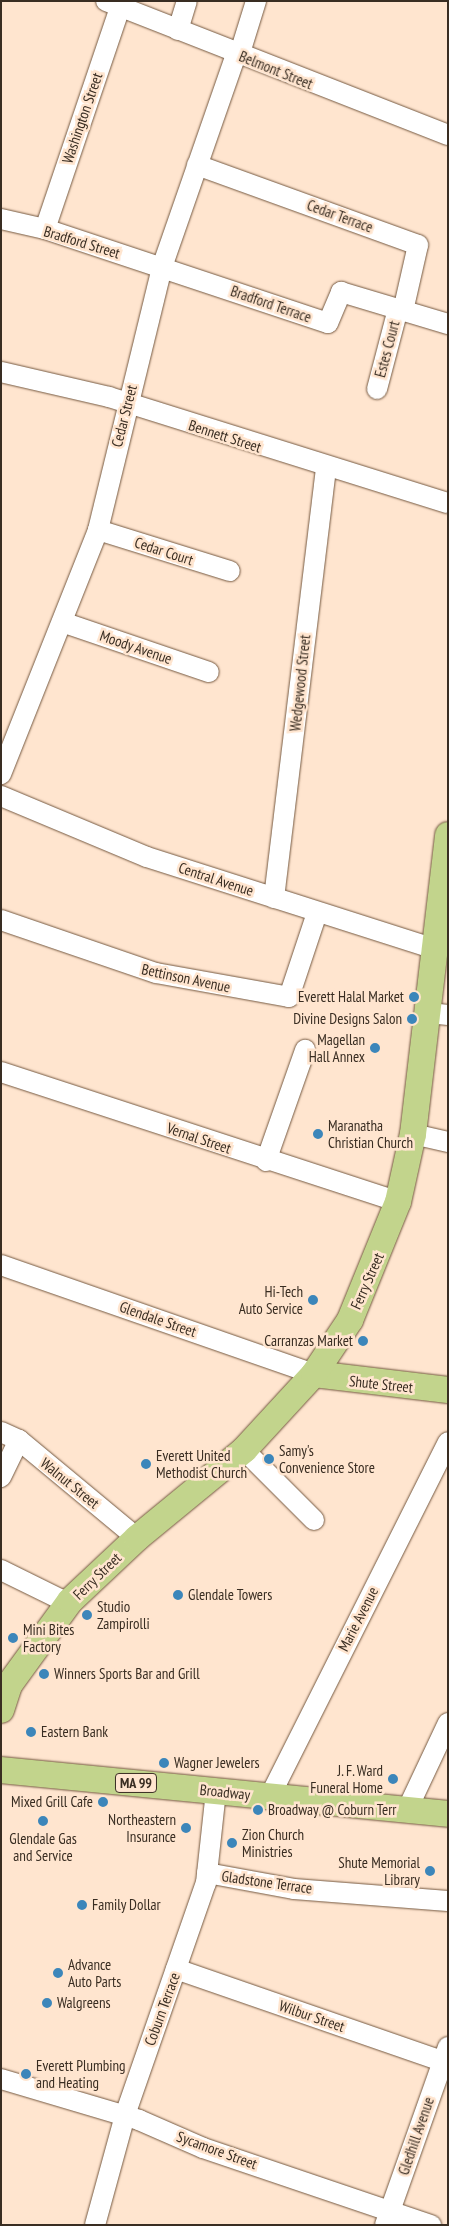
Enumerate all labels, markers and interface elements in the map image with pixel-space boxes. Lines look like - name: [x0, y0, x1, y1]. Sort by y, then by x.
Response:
- street label: Belmont Street: [236, 47, 316, 93]
- street label: Washington Street: [58, 70, 106, 166]
- street label: Cedar Terrace: [304, 196, 376, 236]
- street label: Bradford Street: [42, 222, 122, 262]
- street label: Bradford Terrace: [228, 282, 314, 326]
- street label: Estes Court: [371, 319, 403, 379]
- street label: Cedar Street: [108, 383, 140, 449]
- street label: Bennett Street: [187, 416, 263, 456]
- street label: Cedar Court: [132, 533, 196, 569]
- street label: Moody Avenue: [97, 626, 175, 668]
- street label: Wedgewood Street: [286, 634, 314, 732]
- street label: Central Avenue: [176, 858, 256, 900]
- street label: Bettinson Avenue: [140, 960, 232, 996]
- place label: Everett Halal Market: [298, 988, 404, 1006]
- marker: Everett Halal Market: [408, 991, 420, 1003]
- place label: Divine Designs Salon: [293, 1010, 402, 1028]
- marker: Divine Designs Salon: [406, 1013, 418, 1025]
- place label: Magellan Hall Annex: [308, 1030, 365, 1065]
- marker: Magellan Hall Annex: [369, 1042, 381, 1054]
- place label: Maranatha Christian Church: [328, 1116, 413, 1151]
- street label: Vernal Street: [164, 1119, 234, 1157]
- marker: Maranatha Christian Church: [312, 1128, 324, 1140]
- street label: Ferry Street: [346, 1250, 388, 1312]
- place label: Hi-Tech Auto Service: [239, 1282, 303, 1317]
- marker: Hi-Tech Auto Service: [307, 1294, 319, 1306]
- street label: Glendale Street: [117, 1297, 199, 1341]
- place label: Carranzas Market: [264, 1332, 353, 1350]
- marker: Carranzas Market: [357, 1335, 369, 1347]
- street label: Shute Street: [348, 1372, 414, 1396]
- place label: Samy's Convenience Store: [279, 1441, 375, 1476]
- place label: Everett United Methodist Church: [156, 1446, 247, 1481]
- marker: Samy's Convenience Store: [263, 1453, 275, 1465]
- street label: Walnut Street: [37, 1454, 103, 1512]
- marker: Everett United Methodist Church: [140, 1458, 152, 1470]
- street label: Ferry Street: [69, 1549, 125, 1603]
- street label: Marie Avenue: [334, 1584, 382, 1654]
- place label: Glendale Towers: [188, 1586, 273, 1604]
- marker: Glendale Towers: [172, 1589, 184, 1601]
- place label: Studio Zampirolli: [97, 1597, 150, 1632]
- marker: Studio Zampirolli: [81, 1609, 93, 1621]
- place label: Mini Bites Factory: [23, 1620, 74, 1655]
- marker: Mini Bites Factory: [7, 1632, 19, 1644]
- place label: Winners Sports Bar and Grill: [54, 1665, 200, 1683]
- marker: Winners Sports Bar and Grill: [38, 1668, 50, 1680]
- place label: Eastern Bank: [41, 1723, 108, 1741]
- marker: Eastern Bank: [25, 1726, 37, 1738]
- place label: Wagner Jewelers: [174, 1754, 260, 1772]
- marker: Wagner Jewelers: [158, 1757, 170, 1769]
- place label: J. F. Ward Funeral Home: [310, 1761, 383, 1796]
- road number: MA 99: [114, 1772, 158, 1795]
- marker: J. F. Ward Funeral Home: [387, 1773, 399, 1785]
- street label: Broadway: [199, 1780, 251, 1804]
- place label: Mixed Grill Cafe: [11, 1793, 93, 1811]
- marker: Mixed Grill Cafe: [97, 1796, 109, 1808]
- place label: Broadway @ Coburn Terr: [268, 1801, 397, 1819]
- marker: Broadway @ Coburn Terr: [252, 1804, 264, 1816]
- place label: Northeastern Insurance: [108, 1810, 176, 1845]
- marker: Glendale Gas and Service: [37, 1815, 49, 1827]
- marker: Northeastern Insurance: [180, 1822, 192, 1834]
- place label: Zion Church Ministries: [242, 1825, 304, 1860]
- place label: Glendale Gas and Service: [9, 1829, 77, 1864]
- marker: Zion Church Ministries: [226, 1837, 238, 1849]
- place label: Shute Memorial Library: [338, 1853, 420, 1888]
- marker: Shute Memorial Library: [424, 1865, 436, 1877]
- street label: Gladstone Terrace: [220, 1867, 314, 1897]
- place label: Family Dollar: [92, 1896, 161, 1914]
- marker: Family Dollar: [76, 1899, 88, 1911]
- place label: Advance Auto Parts: [68, 1955, 121, 1990]
- marker: Advance Auto Parts: [52, 1967, 64, 1979]
- street label: Coburn Terrace: [140, 1970, 184, 2048]
- place label: Walgreens: [57, 1994, 111, 2012]
- street label: Wilbur Street: [277, 1996, 347, 2036]
- marker: Walgreens: [41, 1997, 53, 2009]
- place label: Everett Plumbing and Heating: [36, 2056, 126, 2091]
- marker: Everett Plumbing and Heating: [20, 2068, 32, 2080]
- street label: Gledhill Avenue: [394, 2095, 438, 2177]
- street label: Sycamore Street: [174, 2127, 260, 2173]

